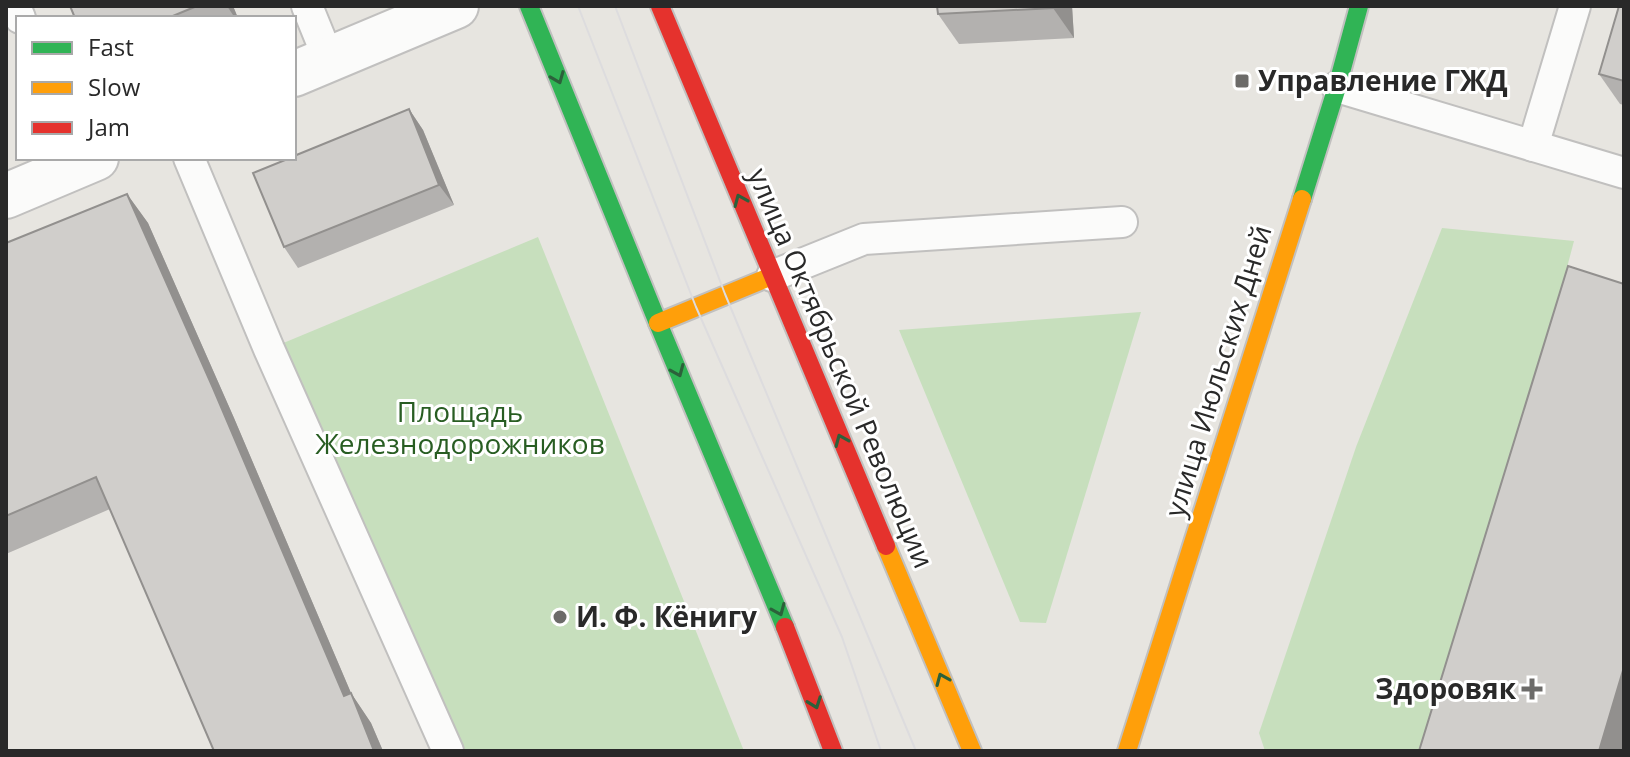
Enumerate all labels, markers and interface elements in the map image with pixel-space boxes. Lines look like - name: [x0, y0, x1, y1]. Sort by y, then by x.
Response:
- legend: [16, 16, 296, 160]
- text: Fast: [88, 30, 134, 63]
- place label: Управление ГЖД: [1258, 61, 1508, 99]
- text: Slow: [88, 70, 141, 103]
- one-way arrow: [549, 70, 565, 84]
- marker: Управление ГЖД: [1233, 72, 1251, 90]
- text: Jam: [86, 110, 130, 143]
- street label: улица Октябрьской Революции: [740, 162, 944, 573]
- one-way arrow: [734, 194, 750, 208]
- street label: улица Июльских Дней: [1155, 220, 1280, 521]
- one-way arrow: [669, 363, 685, 377]
- park label: Площадь Железнодорожников: [315, 392, 605, 462]
- one-way arrow: [834, 433, 850, 448]
- place label: И. Ф. Кёнигу: [576, 597, 757, 635]
- one-way arrow: [769, 602, 785, 617]
- marker: И. Ф. Кёнигу: [551, 608, 569, 626]
- place label: Здоровяк: [1375, 669, 1517, 707]
- one-way arrow: [935, 673, 951, 687]
- marker: Здоровяк: [1523, 680, 1541, 698]
- one-way arrow: [805, 695, 822, 709]

